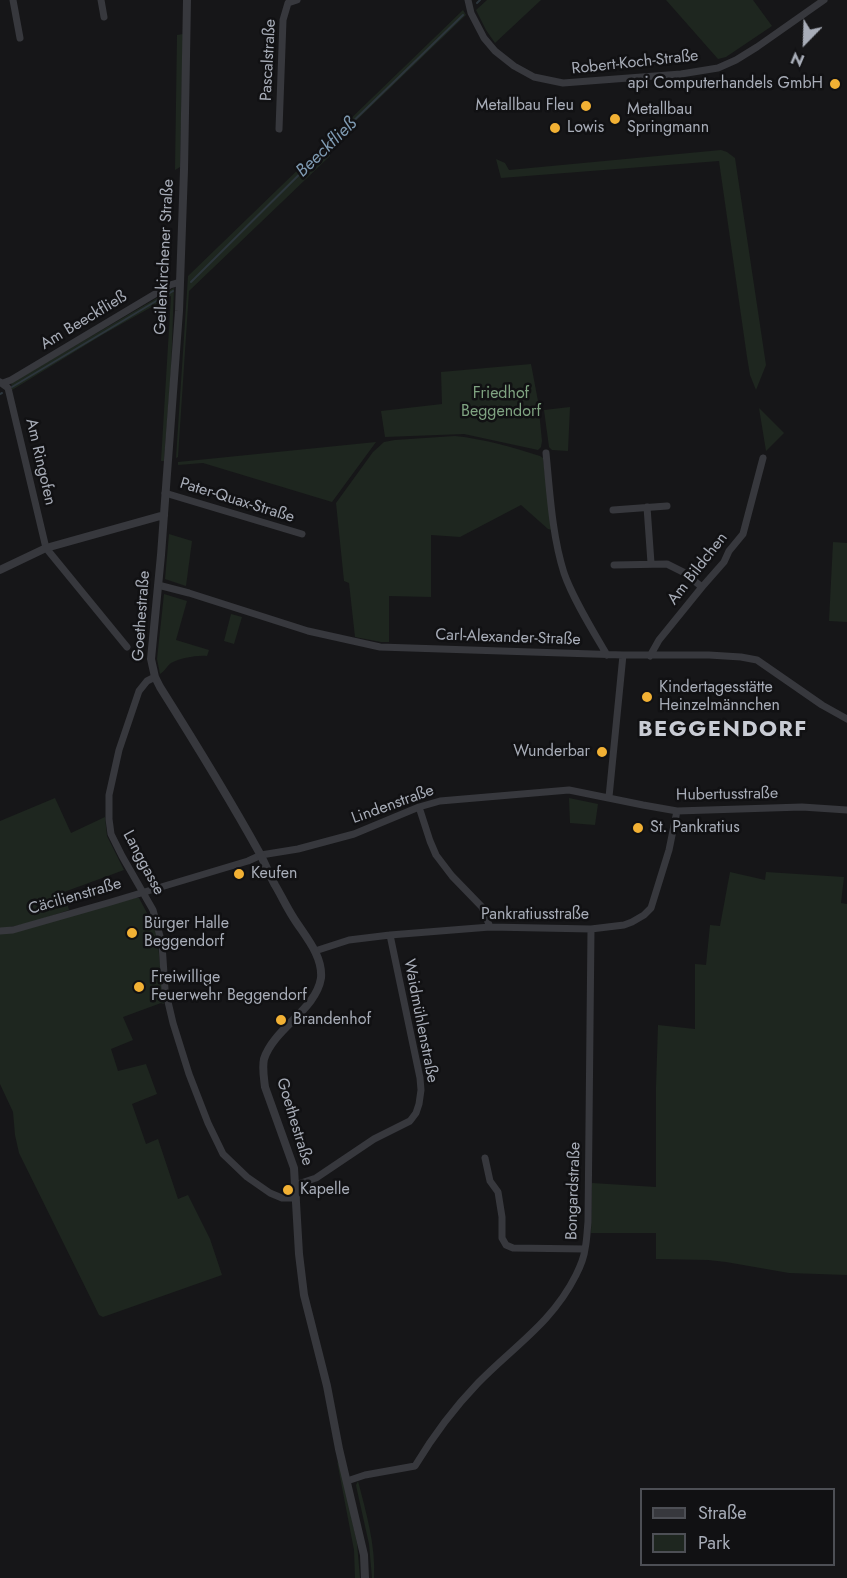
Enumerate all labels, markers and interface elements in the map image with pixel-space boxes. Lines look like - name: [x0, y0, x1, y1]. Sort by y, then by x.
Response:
- north arrow: [775, 12, 835, 72]
- street label: Pascalstraße: [257, 18, 281, 102]
- text: N: [787, 46, 808, 72]
- street label: Robert-Koch-Straße: [571, 47, 699, 79]
- place label: api Computerhandels GmbH: [628, 74, 823, 94]
- marker: api Computerhandels GmbH: [828, 77, 842, 91]
- place label: Metallbau Fleu: [476, 96, 574, 116]
- marker: Metallbau Fleu: [579, 99, 593, 113]
- place label: Metallbau Springmann: [627, 100, 709, 138]
- marker: Metallbau Springmann: [608, 112, 622, 126]
- water label: Beeckfließ: [292, 114, 362, 182]
- place label: Lowis: [567, 118, 604, 138]
- marker: Lowis: [548, 121, 562, 135]
- street label: Geilenkirchener Straße: [151, 179, 179, 335]
- street label: Am Beeckfließ: [37, 288, 131, 354]
- park label: Friedhof Beggendorf: [461, 384, 541, 422]
- street label: Am Ringofen: [21, 417, 59, 507]
- street label: Pater-Quax-Straße: [177, 474, 297, 528]
- street label: Am Bildchen: [664, 529, 732, 609]
- street label: Goethestraße: [129, 570, 155, 662]
- street label: Carl-Alexander-Straße: [435, 626, 581, 650]
- place label: Kindertagesstätte Heinzelmännchen: [659, 678, 780, 716]
- marker: Kindertagesstätte Heinzelmännchen: [640, 690, 654, 704]
- district label: BEGGENDORF: [638, 718, 808, 744]
- place label: Wunderbar: [513, 742, 590, 762]
- marker: Wunderbar: [595, 745, 609, 759]
- street label: Lindenstraße: [349, 781, 437, 829]
- street label: Hubertusstraße: [676, 785, 778, 805]
- place label: St. Pankratius: [650, 818, 740, 838]
- marker: St. Pankratius: [631, 821, 645, 835]
- street label: Langgasse: [118, 827, 168, 899]
- place label: Keufen: [251, 864, 297, 884]
- marker: Keufen: [232, 867, 246, 881]
- street label: Cäcilienstraße: [26, 875, 124, 919]
- street label: Pankratiusstraße: [481, 905, 589, 925]
- place label: Bürger Halle Beggendorf: [144, 914, 229, 952]
- marker: Bürger Halle Beggendorf: [125, 926, 139, 940]
- street label: Waidmühlenstraße: [399, 958, 441, 1084]
- place label: Freiwillige Feuerwehr Beggendorf: [151, 968, 307, 1006]
- marker: Freiwillige Feuerwehr Beggendorf: [132, 980, 146, 994]
- place label: Brandenhof: [293, 1010, 371, 1030]
- marker: Brandenhof: [274, 1013, 288, 1027]
- street label: Goethestraße: [272, 1076, 316, 1168]
- street label: Bongardstraße: [563, 1142, 585, 1240]
- place label: Kapelle: [300, 1180, 350, 1200]
- marker: Kapelle: [281, 1183, 295, 1197]
- legend: [640, 1488, 835, 1566]
- text: Straße: [698, 1500, 746, 1526]
- text: Park: [698, 1530, 730, 1556]

